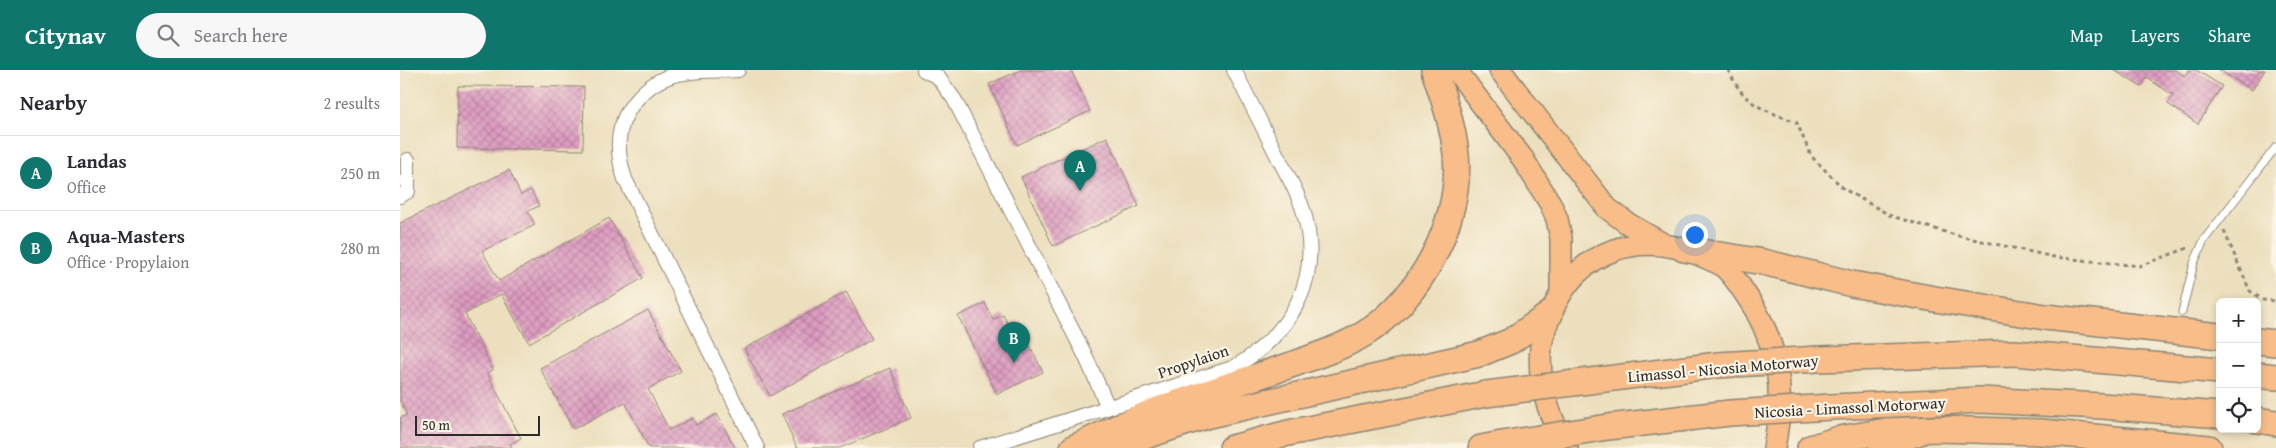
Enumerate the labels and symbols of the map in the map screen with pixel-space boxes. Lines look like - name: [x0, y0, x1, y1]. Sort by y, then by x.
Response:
- pin: A: [1064, 150, 1096, 191]
- your location: [1682, 222, 1708, 248]
- pin: B: [998, 322, 1030, 363]
- street label: Propylaion: [1154, 338, 1232, 384]
- street label: Limassol - Nicosia Motorway: [1627, 348, 1819, 388]
- street label: Nicosia - Limassol Motorway: [1754, 390, 1946, 424]
- scale bar: [415, 413, 540, 436]

